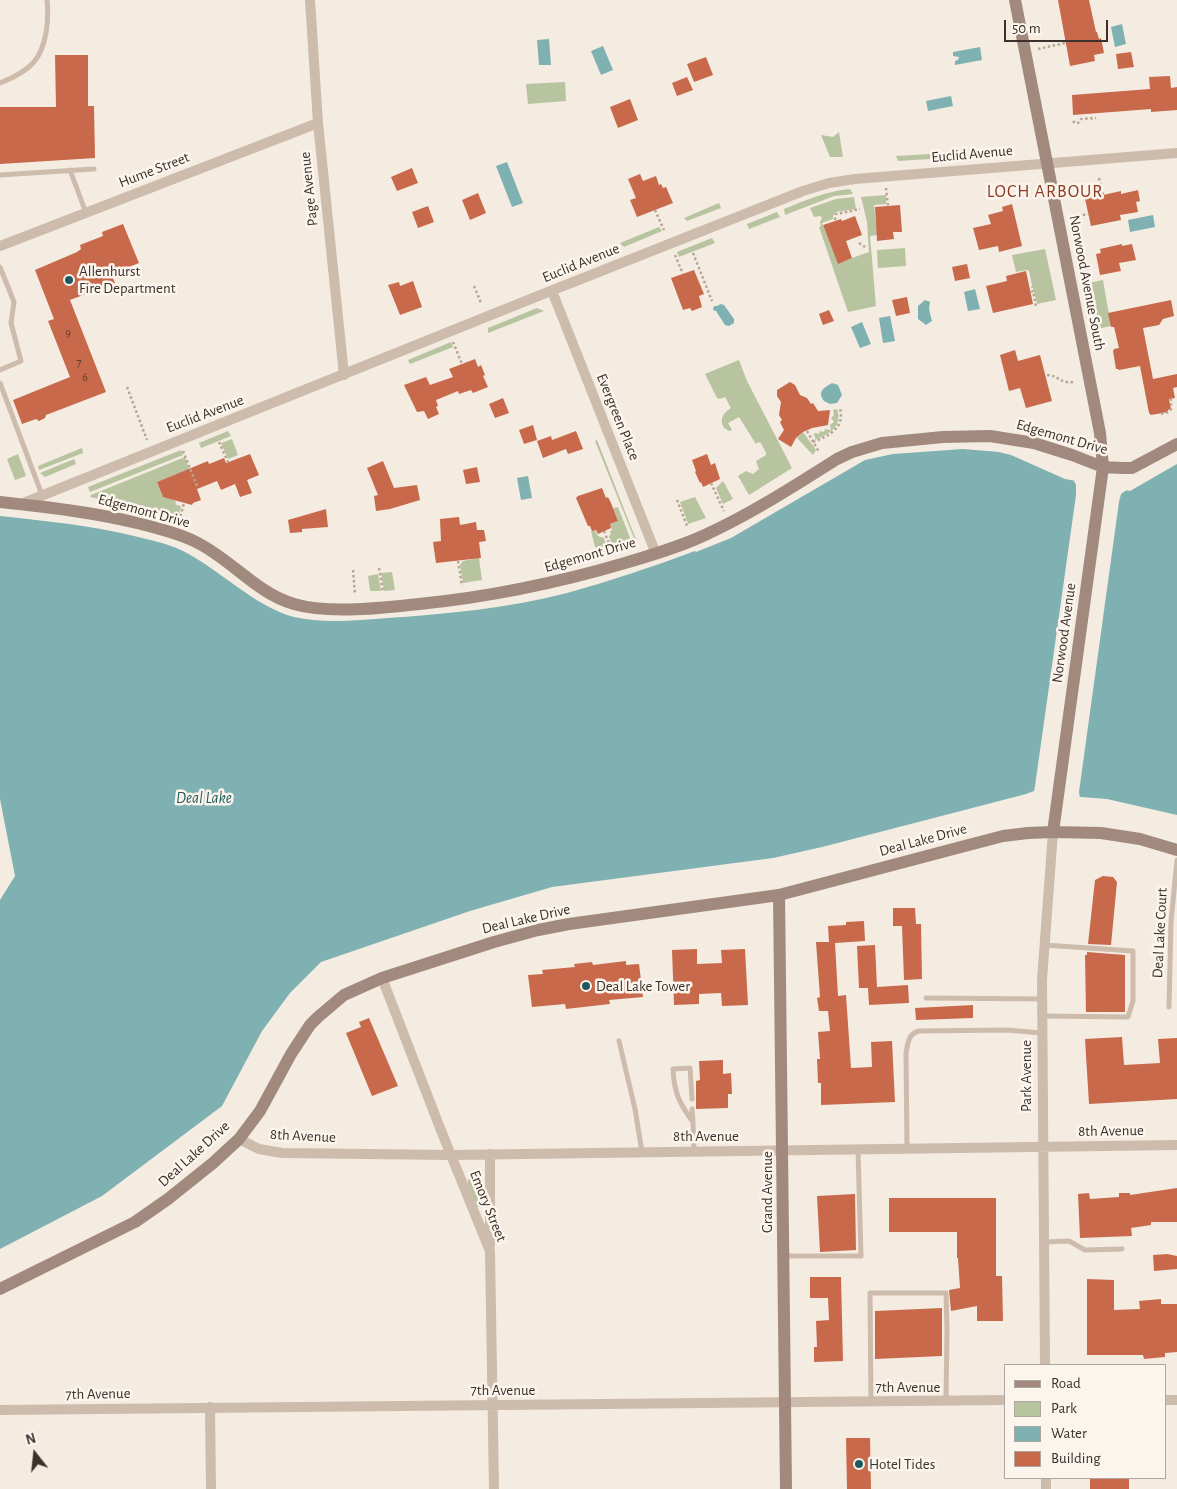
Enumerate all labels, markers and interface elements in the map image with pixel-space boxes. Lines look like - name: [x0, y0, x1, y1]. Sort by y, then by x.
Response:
- scale bar: [1007, 10, 1111, 42]
- text: 50 m: [1012, 21, 1041, 36]
- street label: Euclid Avenue: [931, 141, 1013, 167]
- street label: Hume Street: [116, 148, 192, 192]
- street label: Page Avenue: [296, 151, 322, 227]
- district label: LOCH ARBOUR: [985, 181, 1105, 203]
- street label: Norwood Avenue South: [1065, 214, 1109, 352]
- street label: Euclid Avenue: [540, 239, 622, 287]
- place label: Allenhurst Fire Department: [79, 262, 175, 297]
- marker: Allenhurst Fire Department: [63, 274, 75, 286]
- house number: 9: [65, 326, 71, 340]
- house number: 7: [76, 355, 82, 369]
- house number: 6: [82, 370, 88, 384]
- street label: Evergreen Place: [592, 371, 644, 463]
- street label: Euclid Avenue: [164, 391, 246, 437]
- street label: Edgemont Drive: [1014, 415, 1110, 459]
- street label: Edgemont Drive: [96, 490, 192, 532]
- street label: Edgemont Drive: [542, 533, 638, 577]
- street label: Norwood Avenue: [1048, 582, 1080, 684]
- water label: Deal Lake: [176, 788, 232, 808]
- street label: Deal Lake Drive: [877, 820, 969, 860]
- street label: Deal Lake Court: [1149, 887, 1171, 979]
- street label: Deal Lake Drive: [480, 900, 572, 938]
- place label: Deal Lake Tower: [596, 977, 690, 995]
- marker: Deal Lake Tower: [580, 980, 592, 992]
- street label: Park Avenue: [1017, 1040, 1035, 1112]
- street label: Deal Lake Drive: [155, 1117, 233, 1191]
- street label: 8th Avenue: [1078, 1121, 1144, 1141]
- street label: 8th Avenue: [270, 1125, 336, 1147]
- street label: 8th Avenue: [673, 1127, 739, 1145]
- street label: Grand Avenue: [758, 1151, 776, 1233]
- street label: Emory Street: [466, 1168, 510, 1244]
- legend: [1004, 1364, 1167, 1479]
- text: Road: [1051, 1376, 1081, 1391]
- street label: 7th Avenue: [875, 1378, 941, 1396]
- street label: 7th Avenue: [470, 1381, 536, 1399]
- street label: 7th Avenue: [65, 1384, 131, 1404]
- text: Park: [1051, 1401, 1077, 1416]
- text: Water: [1051, 1426, 1087, 1441]
- north arrow: [10, 1429, 60, 1479]
- text: N: [24, 1432, 37, 1448]
- text: Building: [1051, 1451, 1101, 1466]
- place label: Hotel Tides: [869, 1455, 935, 1473]
- marker: Hotel Tides: [853, 1458, 865, 1470]

